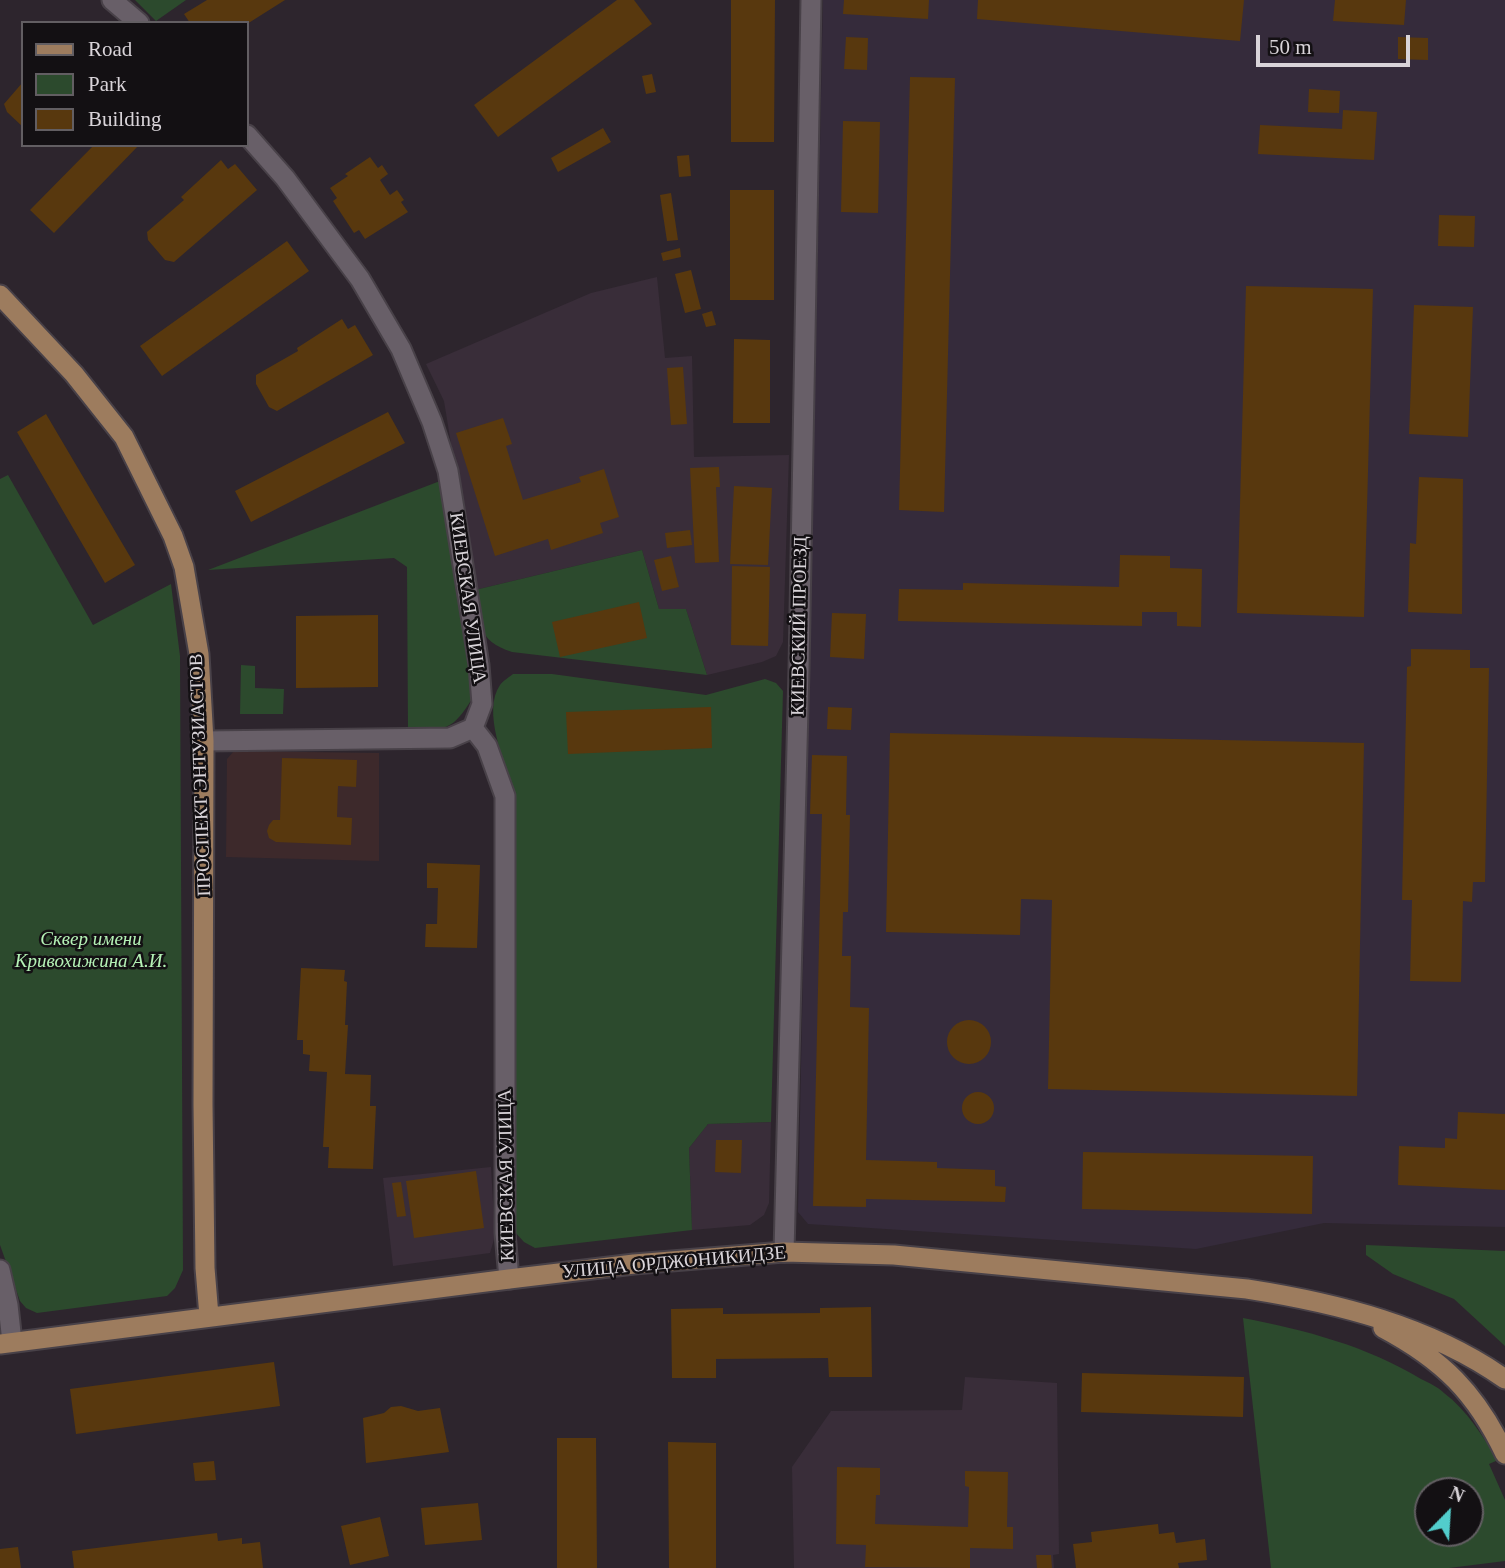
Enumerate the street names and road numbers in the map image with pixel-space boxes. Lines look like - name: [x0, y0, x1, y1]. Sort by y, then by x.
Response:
- street label: КИЕВСКАЯ УЛИЦА: [444, 511, 490, 685]
- street label: КИЕВСКИЙ ПРОЕЗД: [787, 536, 813, 716]
- street label: ПРОСПЕКТ ЭНТУЗИАСТОВ: [185, 653, 217, 897]
- street label: КИЕВСКАЯ УЛИЦА: [494, 1089, 520, 1261]
- street label: УЛИЦА ОРДЖОНИКИДЗЕ: [561, 1242, 787, 1284]

